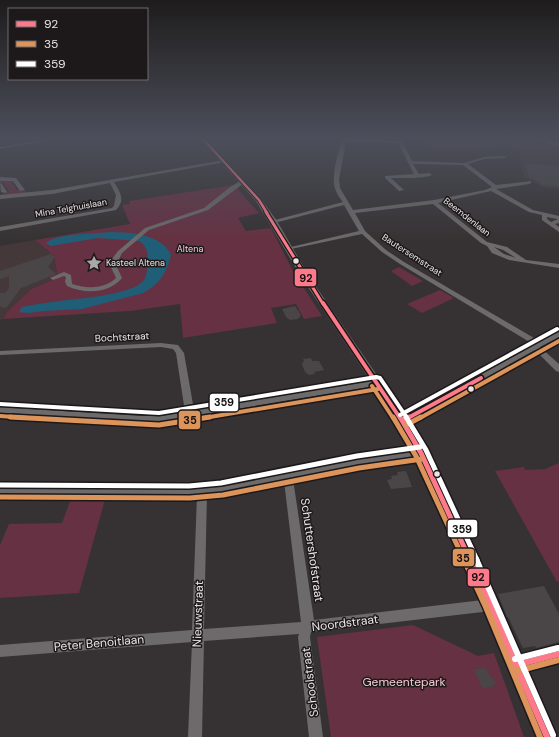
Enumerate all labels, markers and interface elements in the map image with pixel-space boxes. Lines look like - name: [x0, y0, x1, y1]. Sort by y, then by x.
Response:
- legend: [8, 8, 148, 80]
- text: 92: [44, 16, 58, 32]
- text: 35: [44, 36, 58, 52]
- text: 359: [44, 56, 66, 72]
- street label: Beemdenlaan: [441, 195, 493, 239]
- street label: Mina Telghuislaan: [34, 196, 108, 220]
- street label: Bautersemstraat: [380, 231, 445, 279]
- park label: Altena: [177, 243, 203, 255]
- place icon: Kasteel Altena: [85, 254, 103, 272]
- unlabelled marker: [291, 256, 301, 266]
- place label: Kasteel Altena: [106, 257, 165, 269]
- line badge: 92: [294, 268, 317, 287]
- text: 92: [299, 271, 313, 285]
- street label: Bochtstraat: [94, 329, 150, 345]
- unlabelled marker: [466, 384, 476, 394]
- line badge: 359: [209, 393, 239, 412]
- text: 359: [214, 395, 234, 409]
- line badge: 35: [178, 410, 201, 430]
- text: 35: [183, 413, 197, 427]
- unlabelled marker: [432, 469, 442, 479]
- street label: Schuttershofstraat: [297, 497, 327, 603]
- line badge: 359: [447, 519, 478, 538]
- text: 359: [452, 522, 472, 536]
- line badge: 35: [452, 548, 475, 567]
- text: 35: [456, 551, 470, 565]
- line badge: 92: [467, 568, 490, 587]
- text: 92: [471, 570, 485, 584]
- street label: Nieuwstraat: [189, 580, 207, 648]
- street label: Noordstraat: [311, 611, 379, 635]
- street label: Peter Benoitlaan: [53, 631, 145, 655]
- street label: Schoolstraat: [298, 646, 322, 718]
- park label: Gemeentepark: [362, 674, 446, 690]

